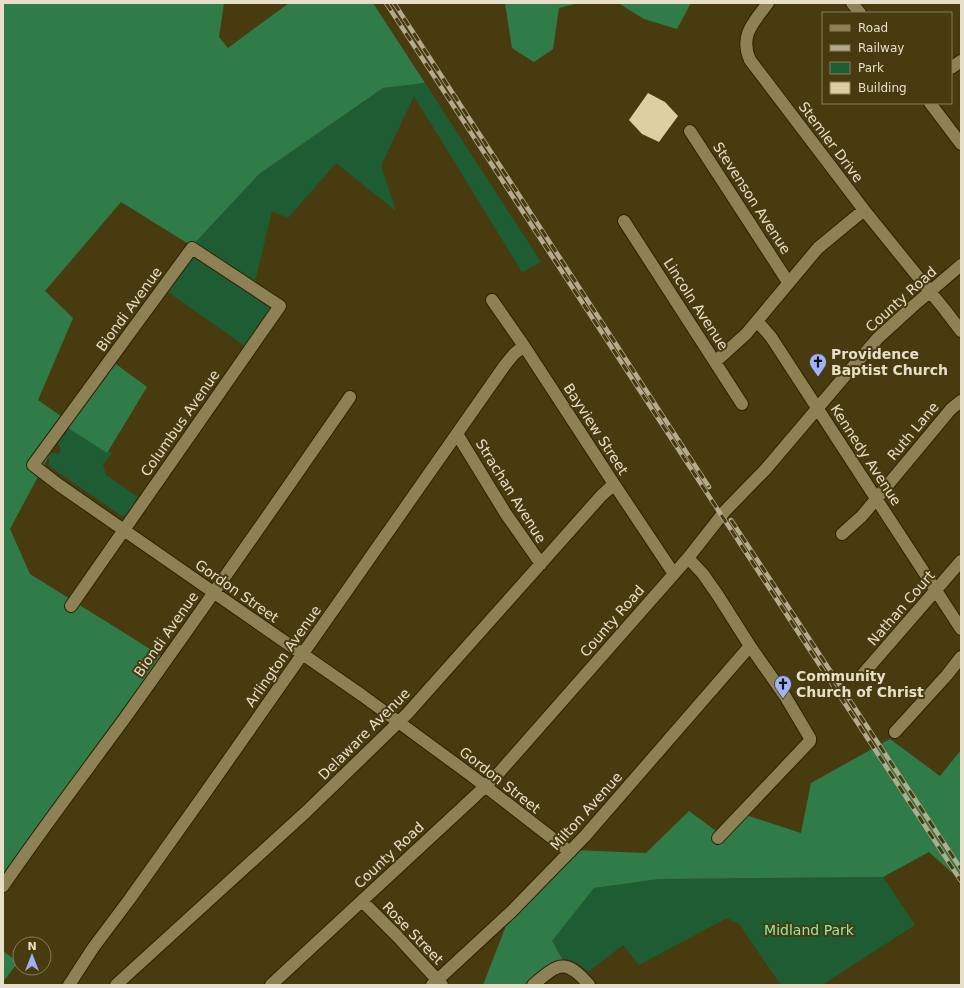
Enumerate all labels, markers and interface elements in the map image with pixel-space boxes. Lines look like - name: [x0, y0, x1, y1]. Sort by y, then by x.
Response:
- legend: [822, 12, 952, 104]
- text: Road: [858, 21, 888, 35]
- text: Railway: [858, 41, 904, 55]
- text: Park: [858, 61, 884, 75]
- text: Building: [858, 81, 907, 95]
- street label: Stemler Drive: [796, 99, 866, 185]
- street label: Stevenson Avenue: [710, 139, 794, 257]
- street label: Lincoln Avenue: [660, 255, 732, 353]
- street label: County Road: [862, 263, 940, 335]
- street label: Biondi Avenue: [93, 264, 165, 354]
- place label: Providence Baptist Church: [831, 346, 948, 378]
- church icon: Providence Baptist Church: [808, 352, 828, 377]
- street label: Columbus Avenue: [137, 367, 223, 479]
- street label: Bayview Street: [561, 380, 632, 478]
- street label: Ruth Lane: [884, 399, 942, 463]
- street label: Kennedy Avenue: [827, 402, 905, 508]
- street label: Strachan Avenue: [473, 436, 549, 546]
- street label: Gordon Street: [192, 556, 282, 626]
- street label: Nathan Court: [864, 567, 938, 649]
- street label: County Road: [577, 582, 647, 660]
- street label: Biondi Avenue: [131, 588, 201, 680]
- street label: Arlington Avenue: [242, 602, 324, 710]
- place label: Community Church of Christ: [796, 668, 924, 700]
- church icon: Community Church of Christ: [773, 674, 793, 699]
- street label: Delaware Avenue: [315, 685, 413, 783]
- street label: Gordon Street: [456, 743, 544, 817]
- street label: Milton Avenue: [547, 769, 625, 853]
- street label: County Road: [351, 819, 427, 891]
- street label: Rose Street: [379, 898, 447, 968]
- park label: Midland Park: [764, 922, 855, 938]
- north arrow: [12, 936, 52, 976]
- text: N: [27, 940, 37, 953]

